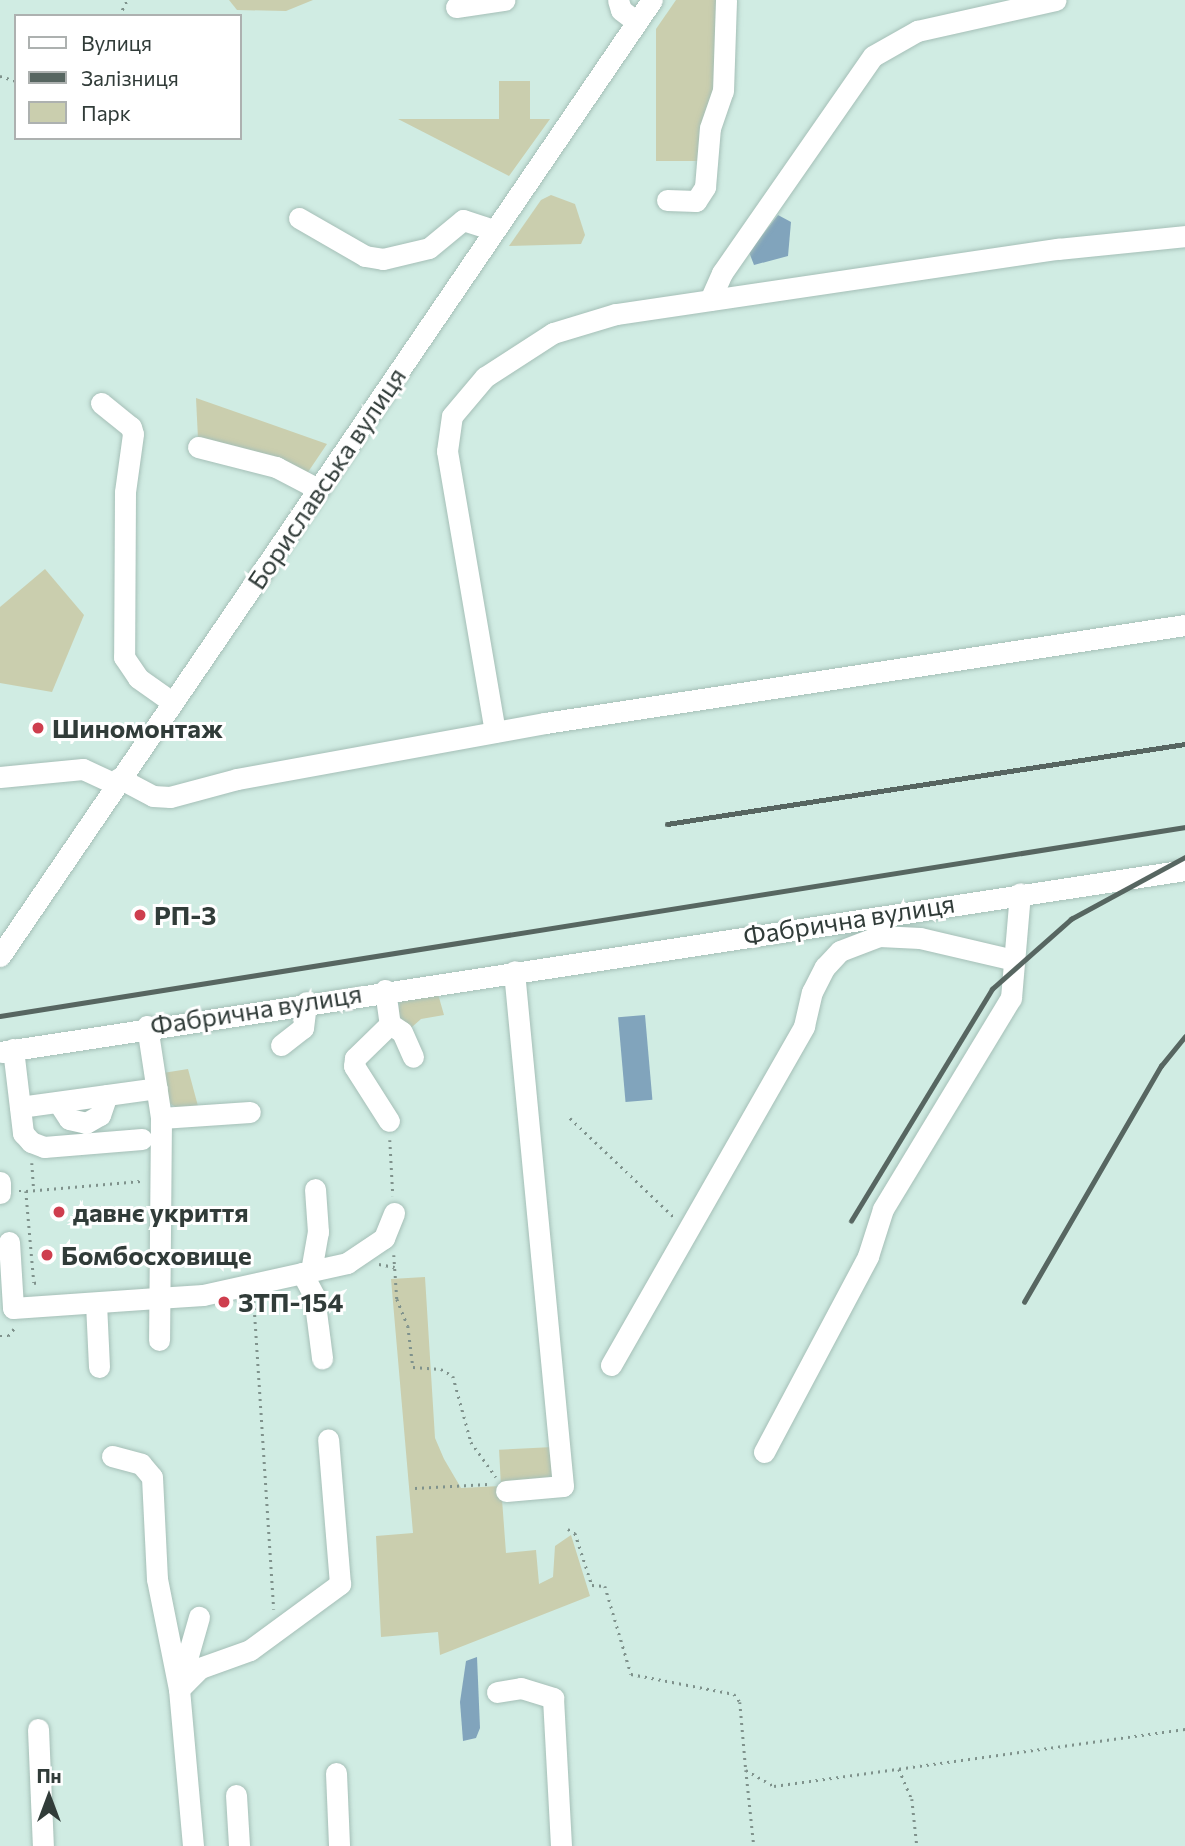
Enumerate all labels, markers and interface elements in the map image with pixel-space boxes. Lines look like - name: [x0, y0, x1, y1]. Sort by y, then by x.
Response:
- legend: [14, 14, 242, 140]
- text: Вулиця: [81, 30, 152, 55]
- text: Залізниця: [81, 65, 179, 90]
- text: Парк: [81, 100, 131, 125]
- street label: Бориславська вулиця: [240, 361, 412, 595]
- place label: Шиномонтаж: [52, 712, 223, 744]
- marker: Шиномонтаж: [30, 720, 46, 736]
- street label: Фабрична вулиця: [741, 887, 957, 951]
- place label: РП-3: [154, 899, 217, 931]
- marker: РП-3: [132, 907, 148, 923]
- street label: Фабрична вулиця: [148, 977, 364, 1041]
- place label: давнє укриття: [73, 1196, 249, 1228]
- marker: давнє укриття: [51, 1204, 67, 1220]
- place label: Бомбосховище: [61, 1239, 252, 1271]
- marker: Бомбосховище: [39, 1247, 55, 1263]
- place label: ЗТП-154: [238, 1286, 343, 1318]
- marker: ЗТП-154: [216, 1294, 232, 1310]
- north arrow: [14, 1762, 84, 1832]
- text: Пн: [36, 1764, 62, 1787]

